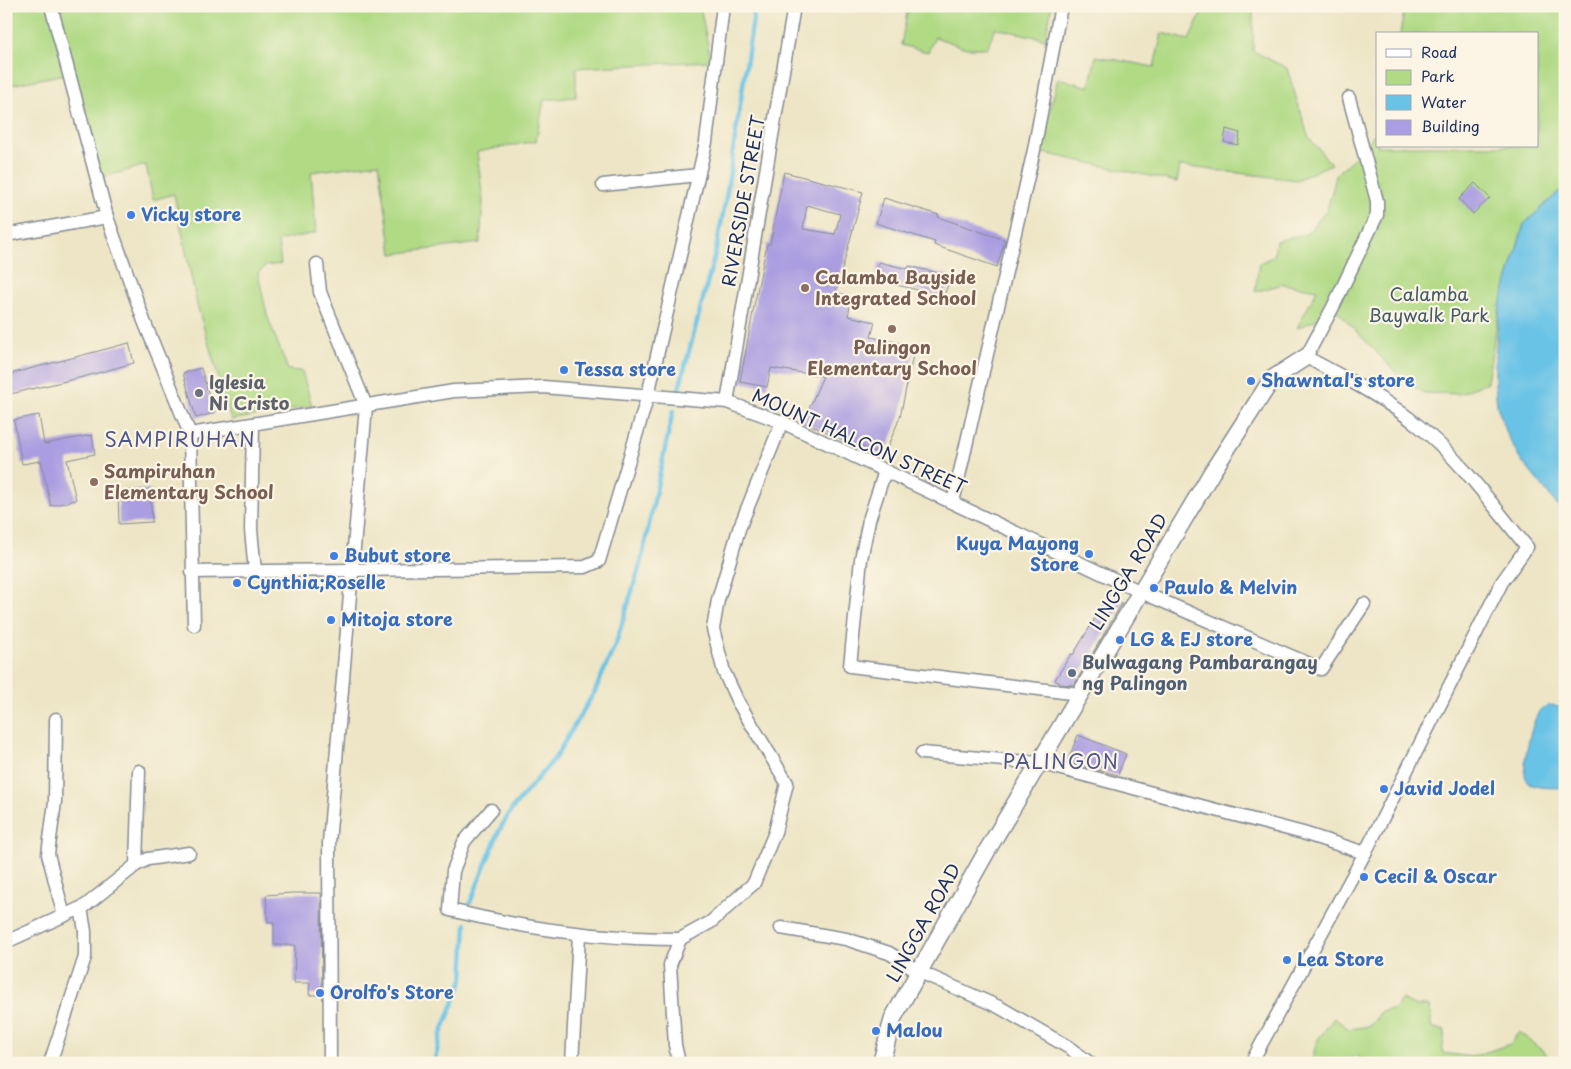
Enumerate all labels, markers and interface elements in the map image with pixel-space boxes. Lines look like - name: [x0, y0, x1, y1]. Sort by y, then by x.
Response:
- legend: [1376, 32, 1538, 148]
- text: Road: [1421, 40, 1457, 63]
- text: Park: [1421, 64, 1455, 87]
- text: Water: [1421, 90, 1466, 113]
- street label: RIVERSIDE STREET: [714, 112, 771, 288]
- text: Building: [1421, 114, 1480, 137]
- place label: Vicky store: [141, 200, 241, 227]
- marker: Vicky store: [125, 209, 137, 221]
- place label: Calamba Bayside Integrated School: [815, 263, 976, 311]
- park label: Calamba Baywalk Park: [1368, 280, 1490, 328]
- marker: Calamba Bayside Integrated School: [799, 282, 811, 294]
- marker: Palingon Elementary School: [886, 323, 898, 335]
- place label: Palingon Elementary School: [807, 333, 977, 381]
- place label: Tessa store: [574, 355, 676, 382]
- marker: Tessa store: [558, 364, 570, 376]
- place label: Shawntal's store: [1261, 366, 1415, 393]
- place label: Iglesia Ni Cristo: [209, 368, 290, 416]
- marker: Shawntal's store: [1245, 375, 1257, 387]
- street label: MOUNT HALCON STREET: [748, 381, 972, 501]
- marker: Iglesia Ni Cristo: [193, 387, 205, 399]
- district label: SAMPIRUHAN: [104, 424, 256, 454]
- place label: Sampiruhan Elementary School: [104, 457, 274, 505]
- marker: Sampiruhan Elementary School: [88, 476, 100, 488]
- street label: LINGGA ROAD: [1082, 508, 1173, 635]
- place label: Kuya Mayong Store: [956, 529, 1079, 577]
- place label: Bubut store: [344, 541, 451, 568]
- marker: Kuya Mayong Store: [1083, 548, 1095, 560]
- marker: Bubut store: [328, 550, 340, 562]
- place label: Cynthia;Roselle: [247, 568, 386, 595]
- place label: Paulo & Melvin: [1164, 573, 1297, 600]
- marker: Cynthia;Roselle: [231, 577, 243, 589]
- marker: Paulo & Melvin: [1148, 582, 1160, 594]
- place label: Mitoja store: [341, 605, 453, 632]
- marker: Mitoja store: [325, 614, 337, 626]
- place label: LG & EJ store: [1130, 625, 1253, 652]
- marker: LG & EJ store: [1114, 634, 1126, 646]
- place label: Bulwagang Pambarangay ng Palingon: [1082, 648, 1318, 696]
- marker: Bulwagang Pambarangay ng Palingon: [1066, 667, 1078, 679]
- district label: PALINGON: [1003, 746, 1119, 776]
- place label: Javid Jodel: [1394, 774, 1495, 801]
- marker: Javid Jodel: [1378, 783, 1390, 795]
- street label: LINGGA ROAD: [879, 858, 967, 987]
- place label: Cecil & Oscar: [1374, 862, 1498, 889]
- marker: Cecil & Oscar: [1358, 871, 1370, 883]
- place label: Lea Store: [1297, 945, 1384, 972]
- marker: Lea Store: [1281, 954, 1293, 966]
- place label: Orolfo's Store: [330, 978, 454, 1005]
- marker: Orolfo's Store: [314, 987, 326, 999]
- place label: Malou: [886, 1016, 943, 1043]
- marker: Malou: [870, 1025, 882, 1037]

